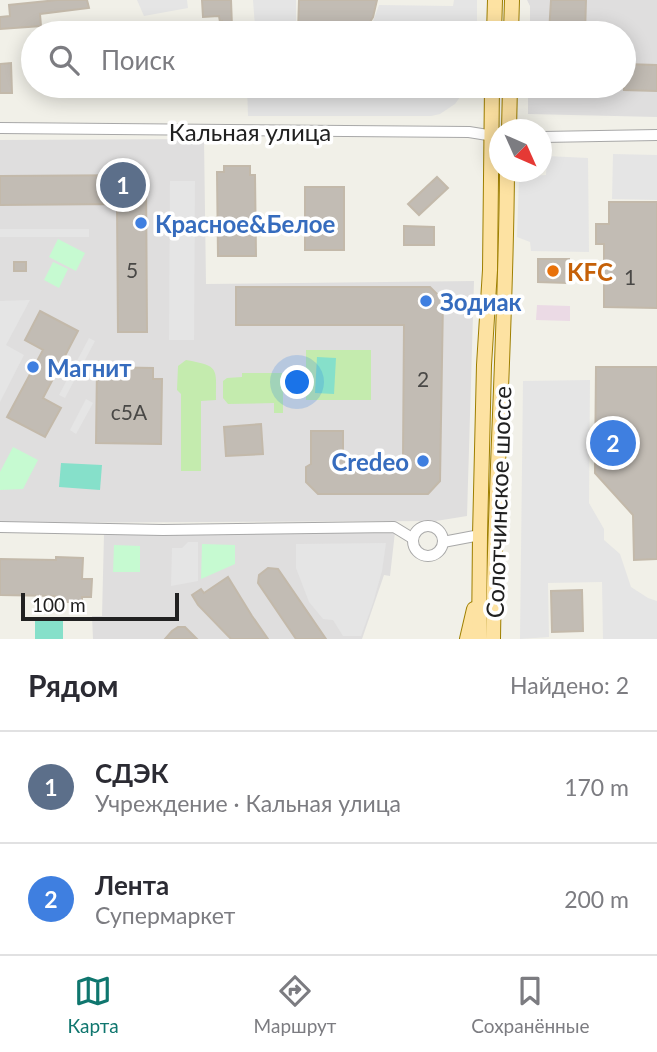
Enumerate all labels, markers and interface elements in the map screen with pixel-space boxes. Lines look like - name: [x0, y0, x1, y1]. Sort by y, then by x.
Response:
- search box: [21, 21, 636, 98]
- icon: search: [45, 41, 83, 79]
- text: Поиск: [101, 44, 175, 76]
- street label: Кальная улица: [169, 117, 331, 146]
- north arrow: [489, 119, 552, 182]
- pin: 1: [100, 159, 146, 211]
- place label: Красное&Белое: [155, 209, 336, 238]
- marker: Красное&Белое: [133, 215, 149, 231]
- house number: 5: [126, 257, 138, 282]
- place label: KFC: [567, 257, 613, 286]
- marker: KFC: [545, 263, 561, 279]
- house number: 1: [624, 264, 636, 289]
- place label: Зодиак: [440, 287, 522, 316]
- marker: Зодиак: [418, 293, 434, 309]
- place label: Магнит: [47, 353, 132, 382]
- marker: Магнит: [25, 359, 41, 375]
- your location: [280, 365, 314, 399]
- house number: 2: [417, 366, 429, 391]
- street label: Солотчинское шоссе: [479, 385, 517, 619]
- house number: с5А: [111, 399, 148, 424]
- pin: 2: [590, 417, 636, 469]
- place label: Credeo: [332, 447, 409, 476]
- marker: Credeo: [415, 453, 431, 469]
- scale bar: [21, 590, 178, 622]
- text: 100 m: [32, 593, 86, 616]
- text: Рядом: [28, 667, 118, 703]
- text: Найдено: 2: [510, 671, 629, 699]
- text: СДЭК: [95, 757, 169, 789]
- text: 1: [44, 773, 58, 801]
- text: 170 m: [564, 773, 629, 801]
- text: Учреждение · Кальная улица: [95, 789, 401, 817]
- text: Лента: [95, 869, 169, 901]
- text: 2: [44, 885, 58, 913]
- text: 200 m: [564, 885, 629, 913]
- text: Супермаркет: [95, 901, 235, 929]
- tab: Карта: [67, 972, 119, 1037]
- tab: Маршрут: [254, 972, 336, 1037]
- tab: Сохранённые: [471, 972, 590, 1037]

